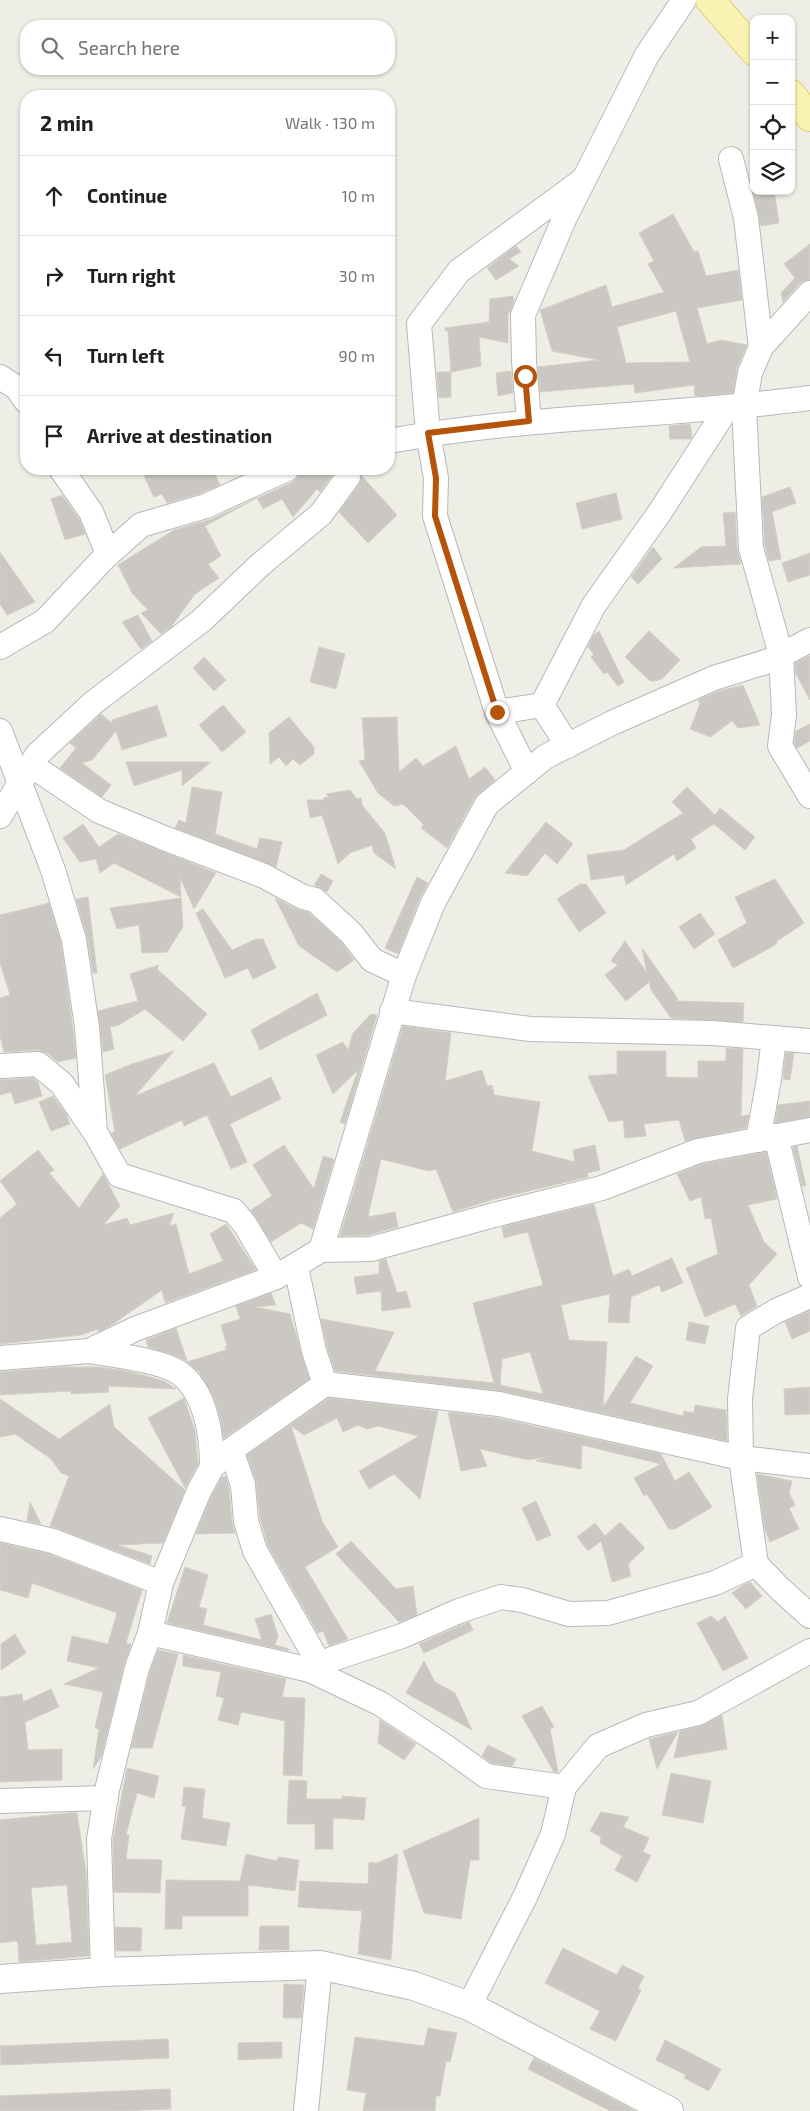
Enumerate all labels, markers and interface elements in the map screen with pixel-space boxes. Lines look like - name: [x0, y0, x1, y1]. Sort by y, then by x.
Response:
- map controls: [750, 15, 795, 195]
- button: +: [750, 15, 795, 60]
- search box: [20, 20, 395, 75]
- icon: search: [38, 34, 66, 62]
- text: Search here: [78, 36, 180, 59]
- button: −: [750, 60, 795, 105]
- button: locate: [750, 105, 795, 150]
- text: 2 min: [40, 110, 94, 135]
- text: Walk · 130 m: [285, 113, 375, 132]
- button: layers: [750, 150, 795, 195]
- icon: ahead: [40, 182, 68, 210]
- text: Continue: [87, 184, 167, 207]
- text: 10 m: [341, 186, 375, 205]
- icon: right: [40, 262, 68, 290]
- text: Turn right: [87, 264, 175, 287]
- text: 30 m: [339, 266, 375, 285]
- icon: left: [40, 342, 68, 370]
- text: Turn left: [87, 344, 164, 367]
- text: 90 m: [339, 346, 375, 365]
- route start: [514, 365, 537, 388]
- icon: arrive: [40, 422, 68, 450]
- text: Arrive at destination: [87, 424, 272, 447]
- route end: [486, 701, 509, 724]

